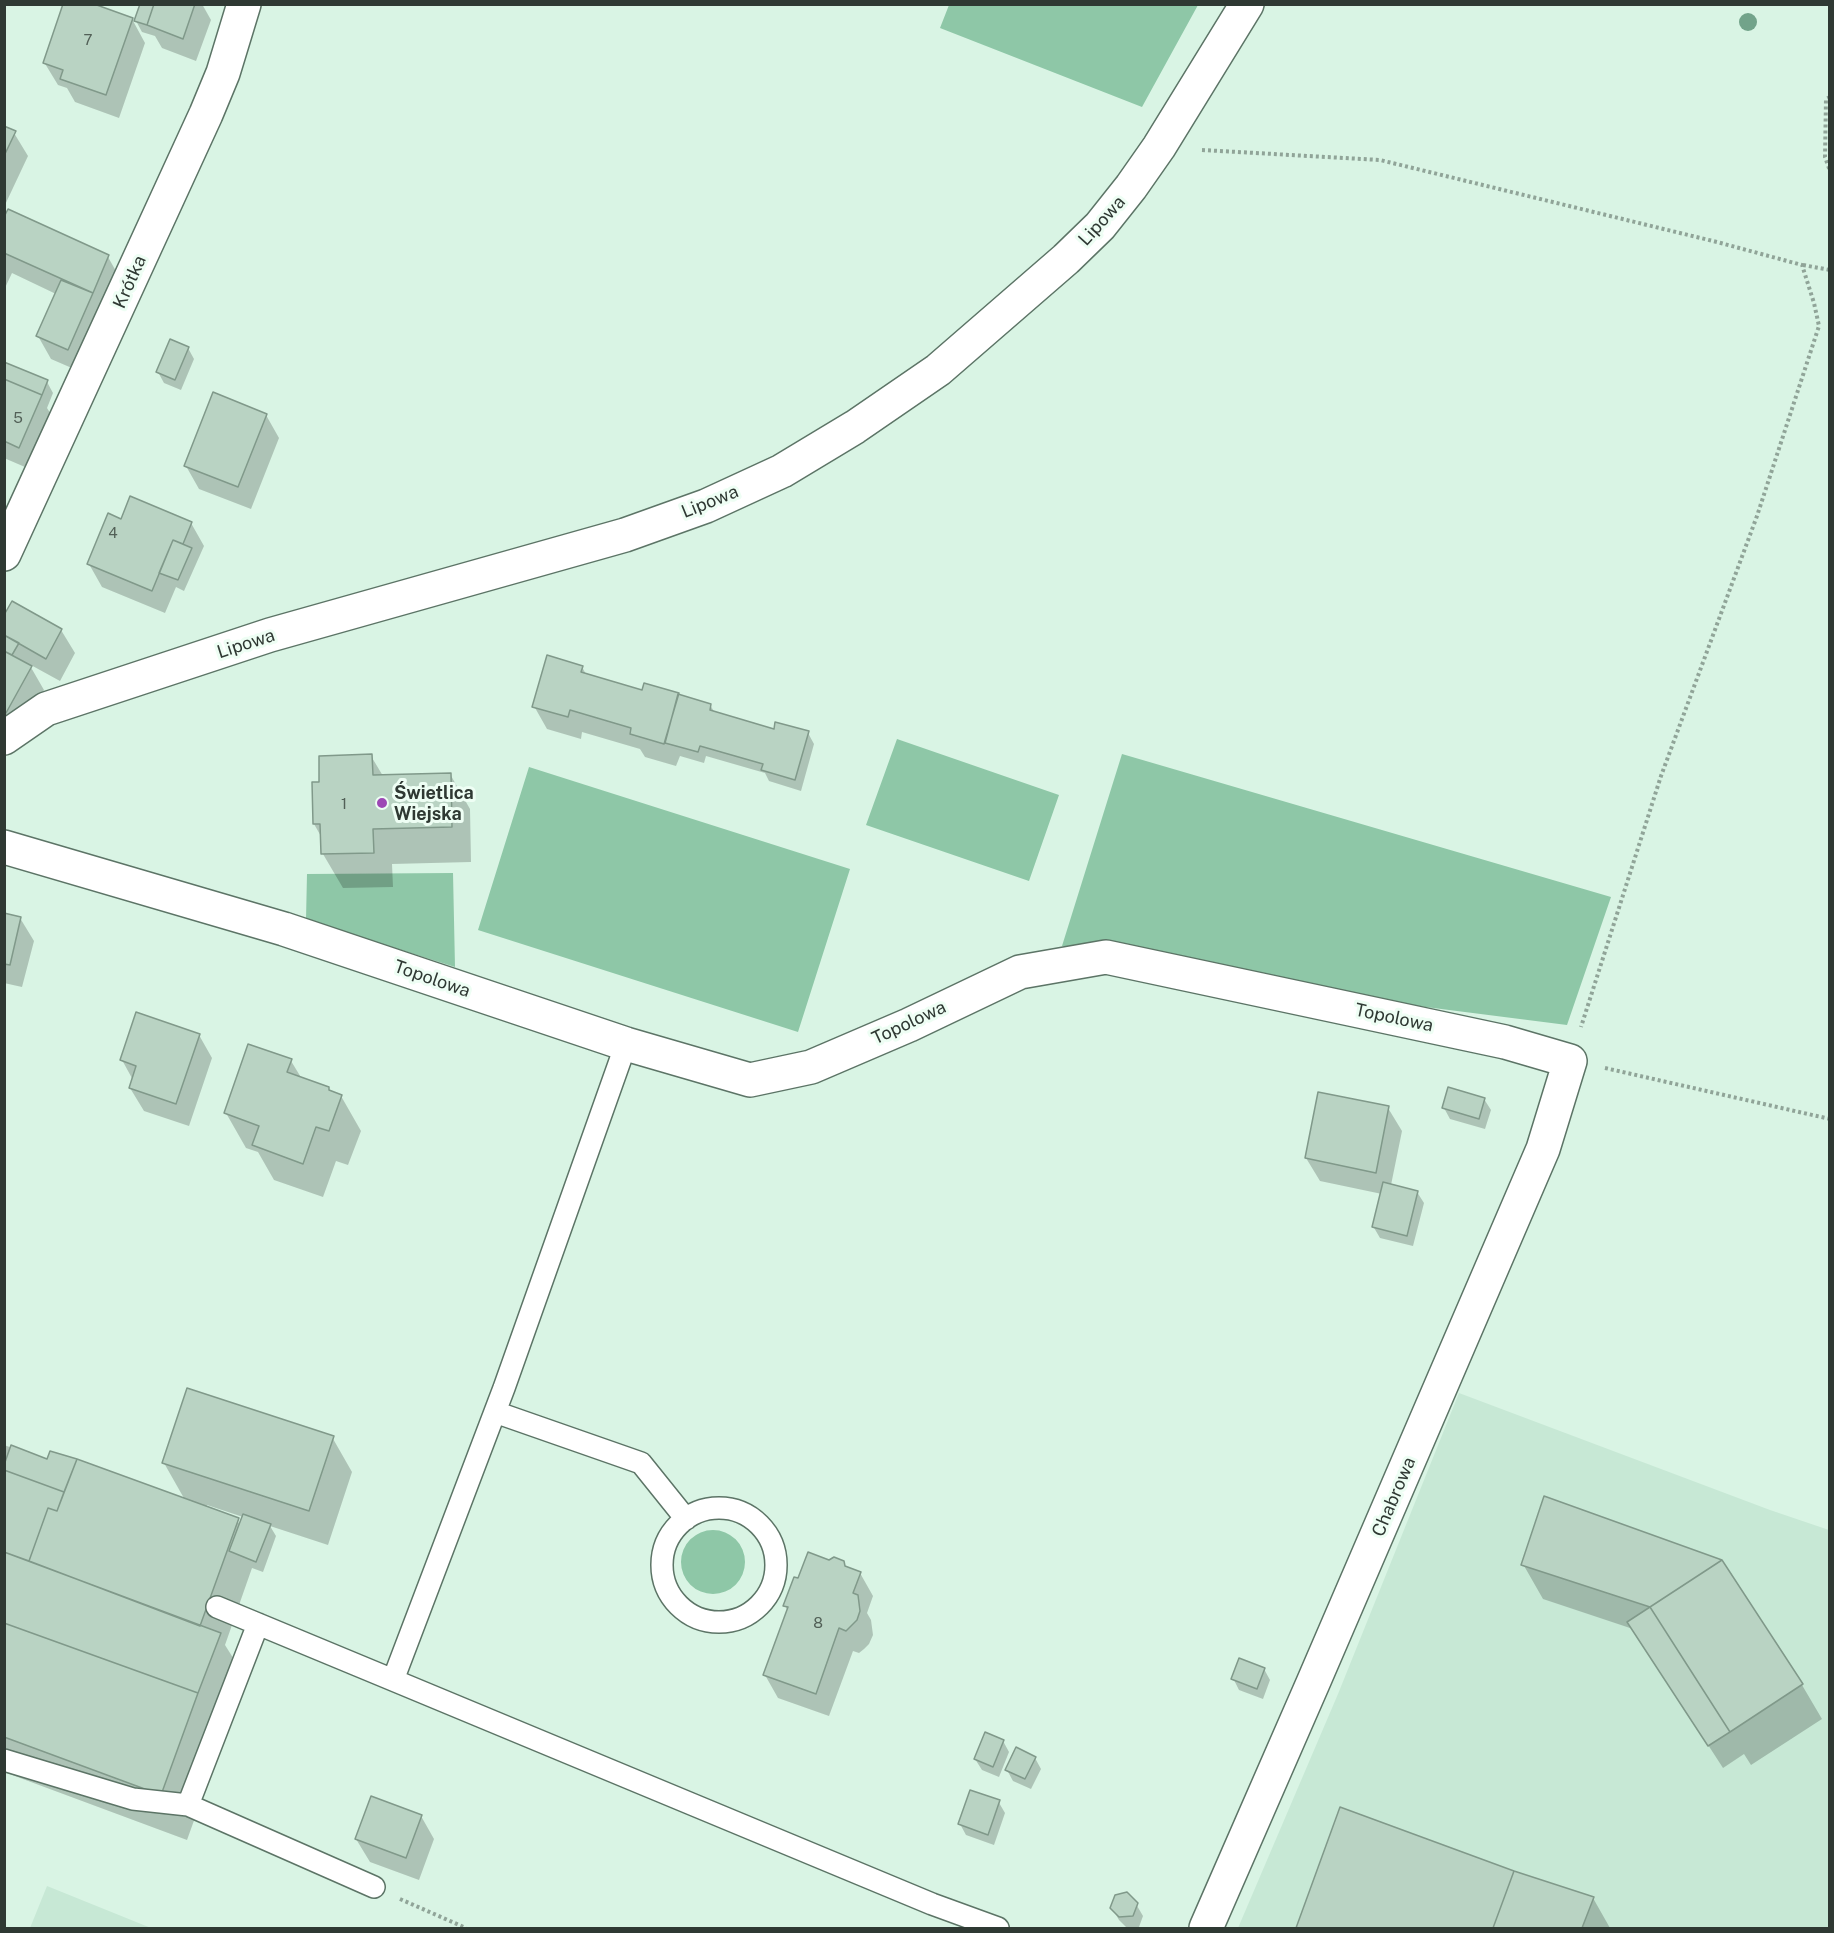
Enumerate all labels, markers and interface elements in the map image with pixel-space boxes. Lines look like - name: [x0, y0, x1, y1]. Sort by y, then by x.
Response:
- house number: 7: [83, 31, 93, 49]
- street label: Lipowa: [1074, 192, 1130, 250]
- street label: Krótka: [109, 252, 151, 312]
- house number: 5: [13, 409, 23, 427]
- street label: Lipowa: [678, 481, 742, 523]
- house number: 4: [108, 524, 118, 542]
- street label: Lipowa: [214, 625, 278, 663]
- place label: Świetlica Wiejska: [394, 782, 474, 824]
- house number: 1: [341, 795, 347, 813]
- marker: Świetlica Wiejska: [375, 796, 389, 810]
- street label: Topolowa: [391, 956, 473, 1002]
- street label: Topolowa: [868, 996, 950, 1050]
- street label: Topolowa: [1353, 999, 1435, 1037]
- street label: Chabrowa: [1368, 1454, 1420, 1540]
- house number: 8: [813, 1614, 823, 1632]

